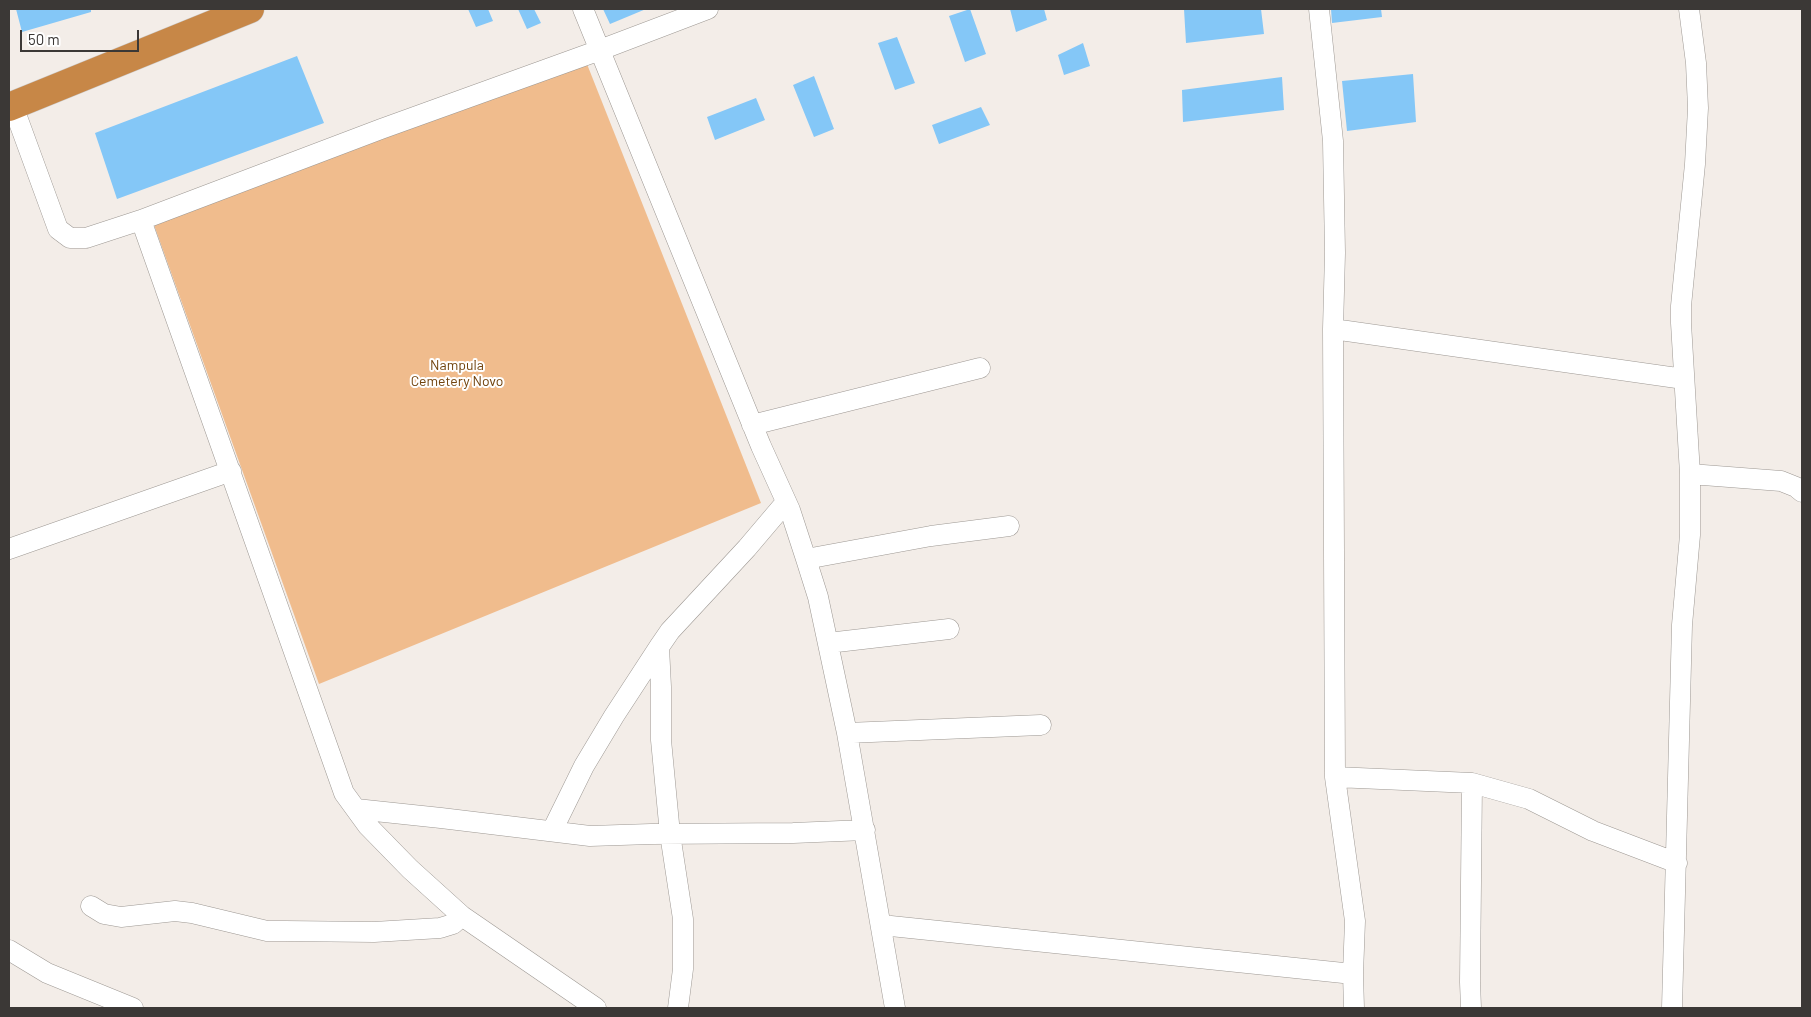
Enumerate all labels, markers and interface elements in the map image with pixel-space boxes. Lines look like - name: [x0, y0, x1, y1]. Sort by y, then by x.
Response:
- scale bar: [22, 20, 141, 52]
- text: 50 m: [28, 30, 60, 48]
- park label: Nampula Cemetery Novo: [411, 357, 503, 390]

